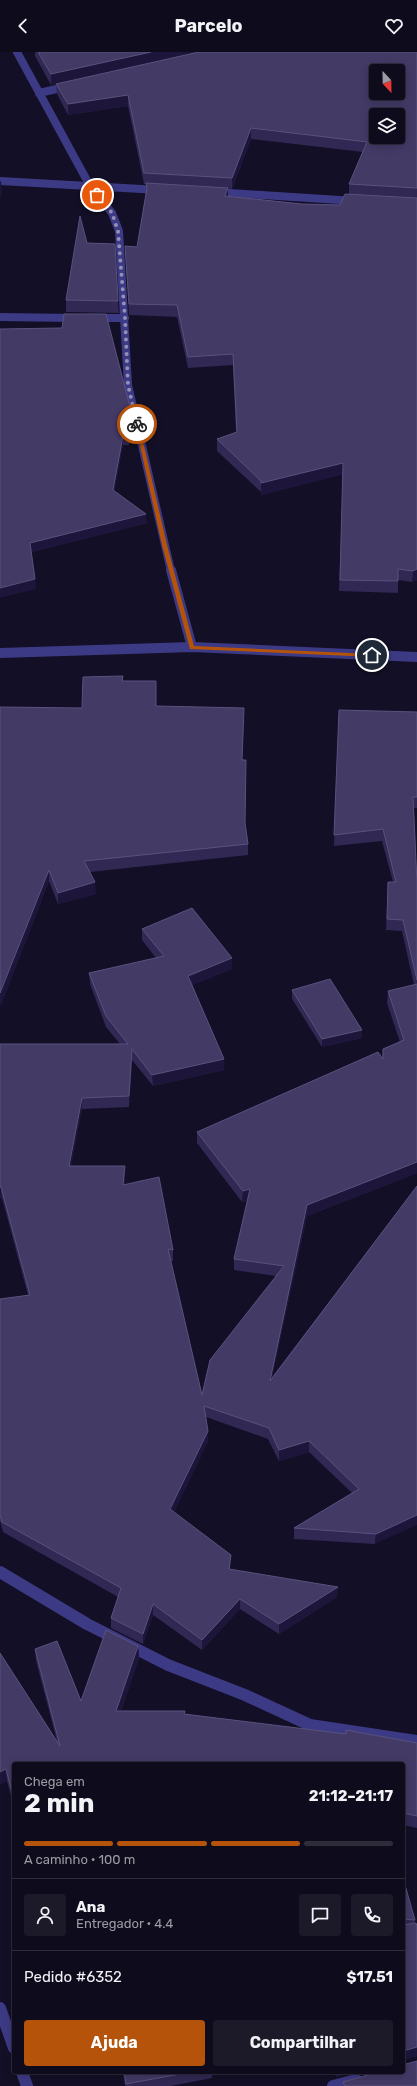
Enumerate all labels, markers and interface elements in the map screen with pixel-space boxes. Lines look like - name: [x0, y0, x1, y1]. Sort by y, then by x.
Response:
- icon: back: [12, 15, 34, 37]
- text: Parcelo: [174, 15, 243, 37]
- icon: heart: [383, 15, 405, 37]
- north arrow: [369, 64, 405, 100]
- map controls: [369, 64, 405, 144]
- button: layers: [369, 108, 405, 144]
- pin: [80, 178, 114, 212]
- icon: bag: [86, 184, 108, 206]
- courier: [117, 404, 157, 444]
- icon: bike: [126, 413, 148, 435]
- pin: [355, 638, 389, 672]
- icon: home: [361, 644, 383, 666]
- text: Chega em: [24, 1774, 85, 1789]
- text: 21:12–21:17: [309, 1787, 393, 1805]
- text: 2 min: [24, 1788, 94, 1819]
- text: A caminho · 100 m: [24, 1852, 135, 1867]
- button: person: [24, 1894, 66, 1936]
- button: chat: [299, 1894, 341, 1936]
- button: phone: [351, 1894, 393, 1936]
- text: Ana: [76, 1898, 105, 1916]
- text: Entregador · 4.4: [76, 1916, 173, 1931]
- text: Pedido #6352: [24, 1968, 122, 1986]
- text: $17.51: [346, 1968, 393, 1986]
- button: Ajuda: [24, 2020, 205, 2066]
- button: Compartilhar: [213, 2020, 393, 2066]

